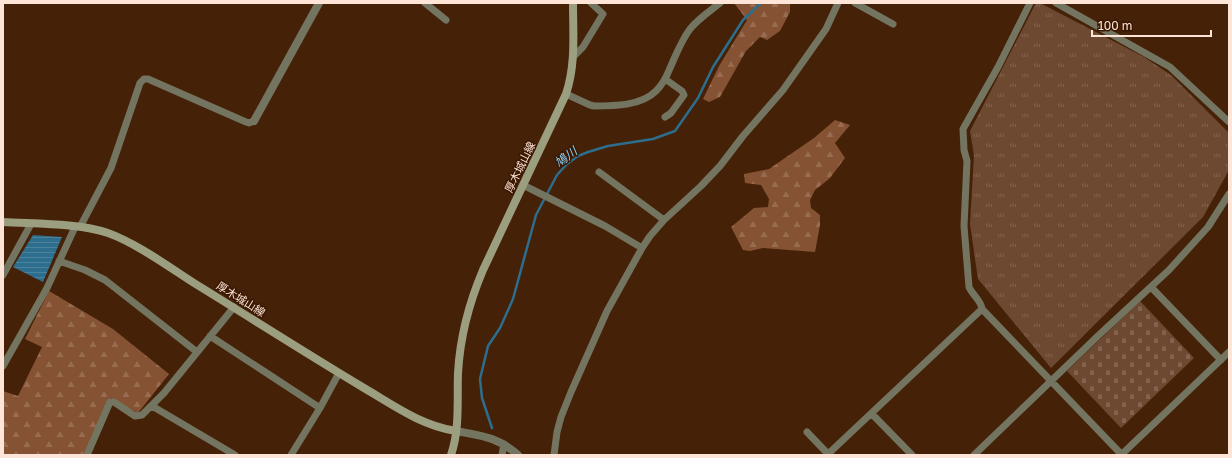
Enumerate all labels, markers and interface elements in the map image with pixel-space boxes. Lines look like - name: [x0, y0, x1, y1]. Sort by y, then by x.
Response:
- scale bar: [1092, 12, 1211, 38]
- text: 100 m: [1098, 18, 1132, 33]
- street label: 厚木城山線: [502, 139, 537, 194]
- water label: 鳩川: [552, 142, 581, 170]
- street label: 厚木城山線: [214, 278, 268, 319]

